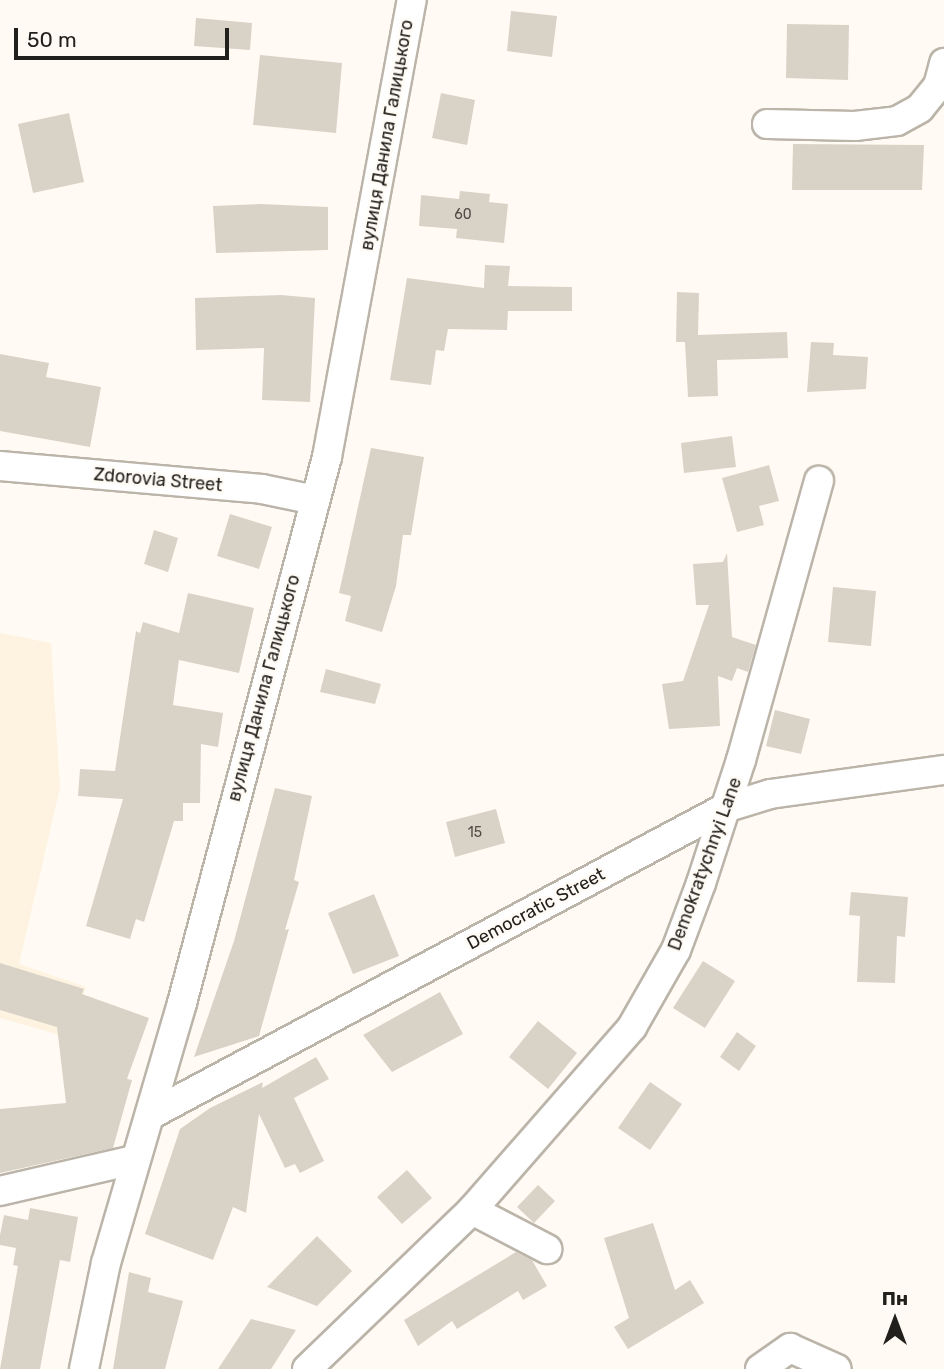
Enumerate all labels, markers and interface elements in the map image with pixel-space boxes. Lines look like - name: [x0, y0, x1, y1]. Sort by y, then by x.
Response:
- scale bar: [18, 14, 233, 58]
- street label: вулиця Данила Галицького: [356, 18, 418, 252]
- text: 50 m: [27, 27, 77, 52]
- house number: 60: [454, 207, 472, 223]
- street label: Zdorovia Street: [93, 464, 223, 496]
- street label: вулиця Данила Галицького: [223, 572, 305, 804]
- street label: Demokratychnyi Lane: [664, 775, 746, 953]
- house number: 15: [468, 825, 482, 841]
- street label: Democratic Street: [463, 864, 609, 954]
- north arrow: [860, 1285, 930, 1355]
- text: Пн: [882, 1287, 908, 1310]

